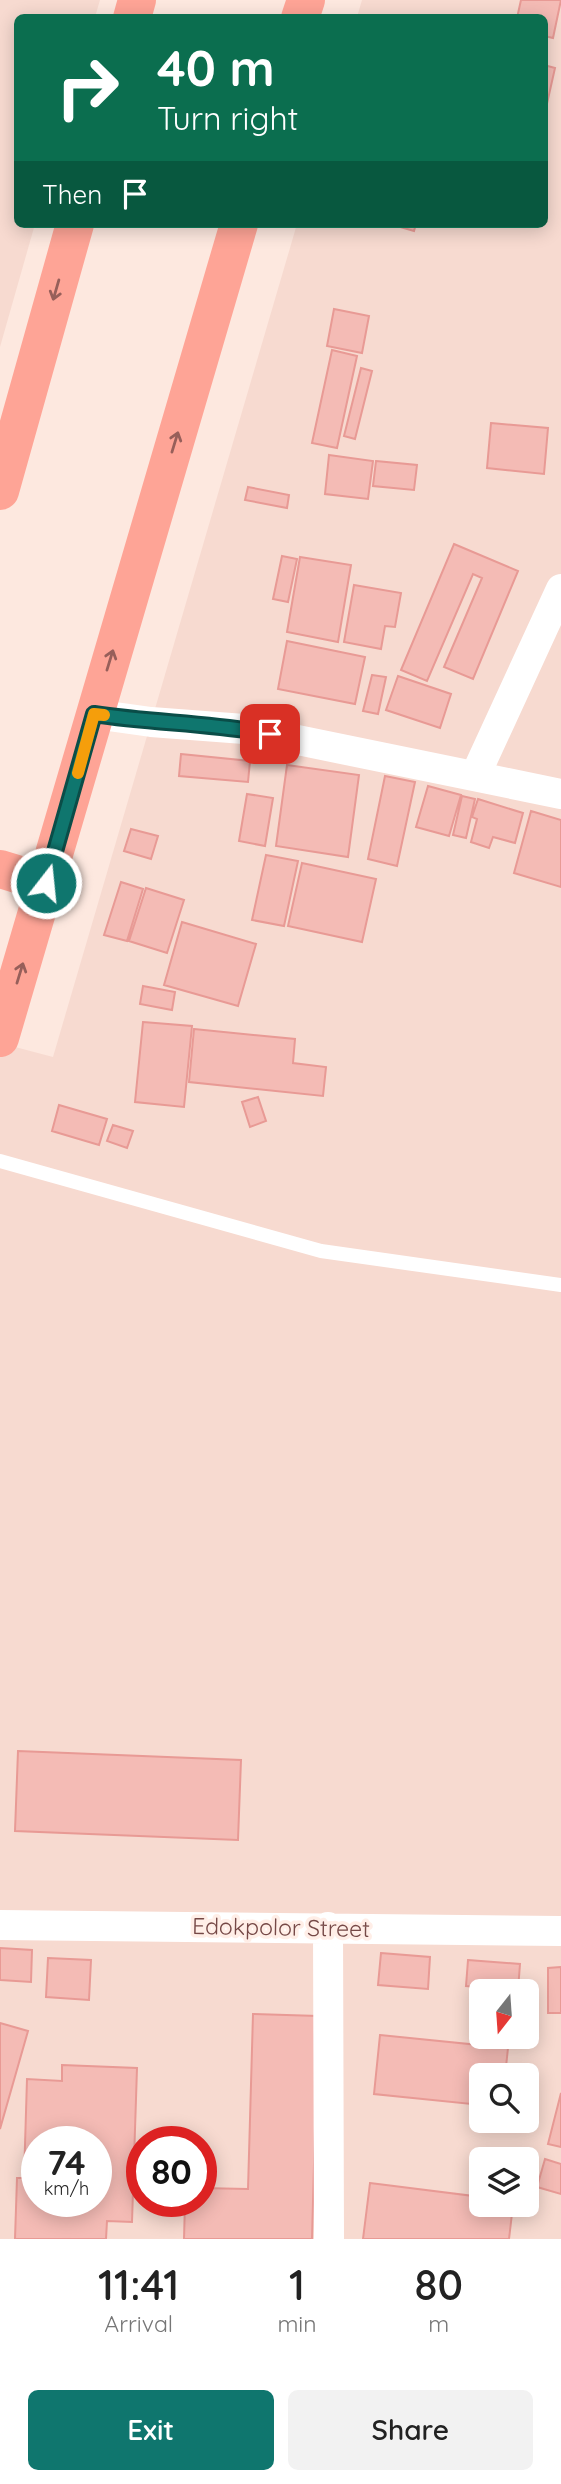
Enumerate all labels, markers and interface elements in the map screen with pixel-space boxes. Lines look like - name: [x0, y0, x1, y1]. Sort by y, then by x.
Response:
- text: 40 m: [157, 37, 275, 98]
- icon: right: [42, 42, 133, 133]
- text: Turn right: [157, 98, 298, 138]
- icon: arrive: [116, 175, 154, 213]
- text: Then: [42, 178, 102, 211]
- one-way arrow: [49, 279, 62, 301]
- one-way arrow: [169, 431, 182, 453]
- one-way arrow: [104, 649, 117, 672]
- pin: [240, 704, 300, 764]
- icon: arrive: [251, 715, 289, 753]
- position arrow: [9, 846, 83, 920]
- one-way arrow: [14, 962, 27, 984]
- street label: Edokpolor Street: [192, 1911, 370, 1943]
- north arrow: [469, 1979, 539, 2049]
- map controls: [469, 1979, 539, 2217]
- button: search: [469, 2063, 539, 2133]
- speed limit sign: 80: [126, 2126, 217, 2217]
- text: 74: [47, 2140, 86, 2184]
- button: layers: [469, 2147, 539, 2217]
- text: km/h: [44, 2177, 89, 2200]
- text: 11:41: [98, 2258, 179, 2311]
- text: 1: [289, 2258, 305, 2311]
- text: 80: [415, 2258, 463, 2311]
- text: Arrival: [104, 2309, 173, 2338]
- text: min: [277, 2309, 317, 2338]
- text: m: [428, 2309, 449, 2338]
- button: Exit: [28, 2390, 274, 2470]
- button: Share: [288, 2390, 533, 2470]

